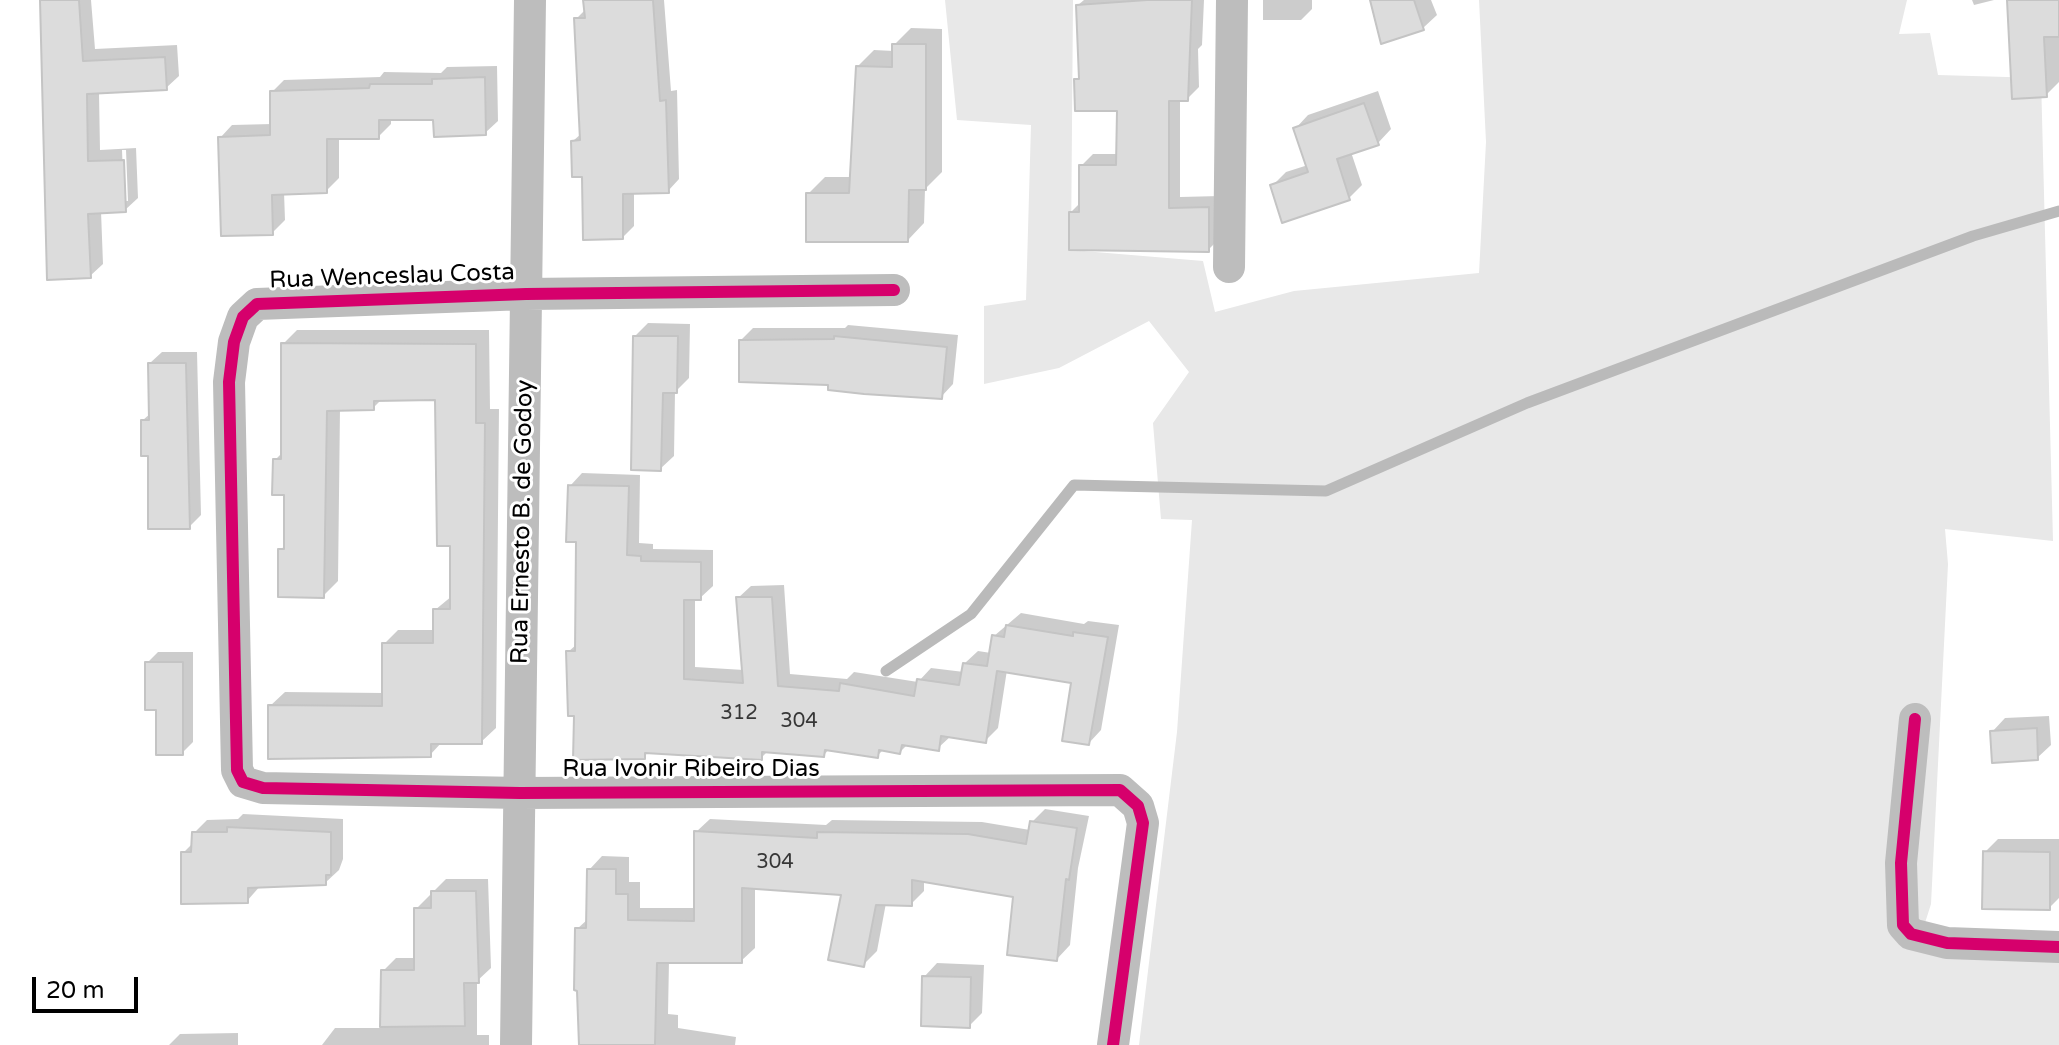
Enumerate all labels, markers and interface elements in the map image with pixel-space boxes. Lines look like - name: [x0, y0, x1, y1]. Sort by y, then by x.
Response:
- street label: Rua Wenceslau Costa: [269, 258, 515, 296]
- street label: Rua Ernesto B. de Godoy: [506, 380, 540, 664]
- house number: 312: [720, 702, 758, 726]
- house number: 304: [780, 710, 818, 734]
- street label: Rua Ivonir Ribeiro Dias: [562, 756, 820, 784]
- house number: 304: [756, 851, 794, 875]
- scale bar: [36, 961, 142, 1011]
- text: 20 m: [46, 976, 104, 1005]

